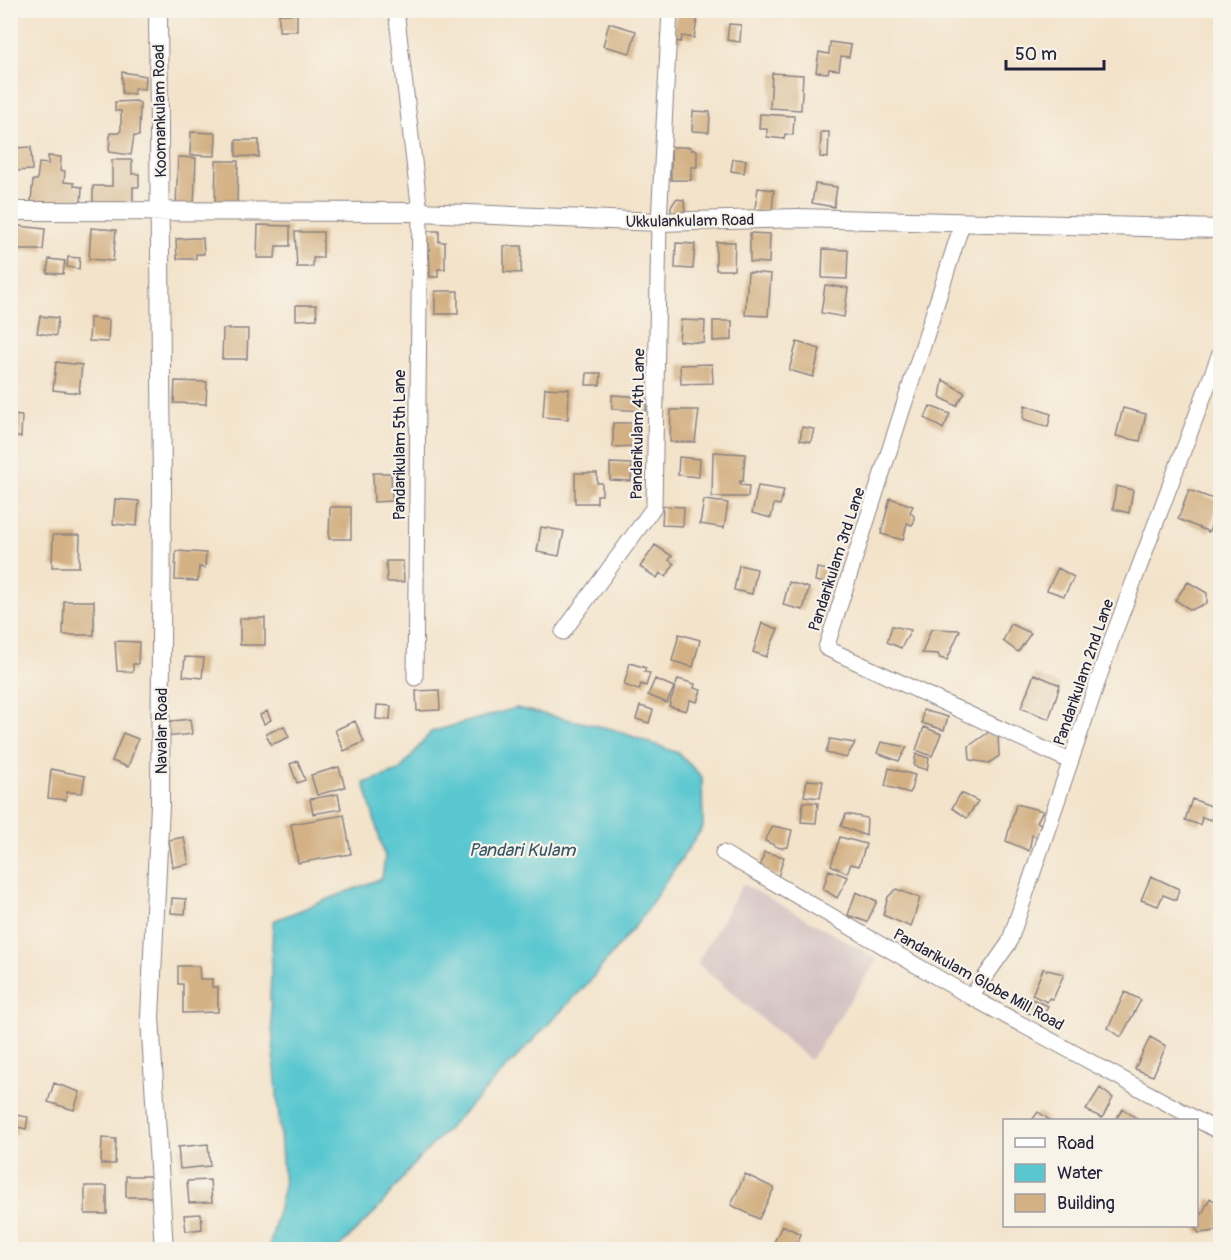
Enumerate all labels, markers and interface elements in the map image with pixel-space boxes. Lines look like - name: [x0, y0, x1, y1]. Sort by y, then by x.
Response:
- scale bar: [1006, 33, 1104, 71]
- text: 50 m: [1015, 43, 1057, 66]
- street label: Koomankulam Road: [149, 44, 171, 178]
- street label: Ukkulankulam Road: [626, 210, 754, 232]
- street label: Pandarikulam 4th Lane: [627, 348, 649, 500]
- street label: Pandarikulam 5th Lane: [390, 370, 410, 520]
- street label: Pandarikulam 3rd Lane: [804, 485, 870, 634]
- street label: Pandarikulam 2nd Lane: [1049, 596, 1118, 748]
- street label: Navalar Road: [152, 688, 172, 774]
- water label: Pandari Kulam: [469, 839, 576, 862]
- street label: Pandarikulam Globe Mill Road: [890, 924, 1067, 1035]
- legend: [1003, 1119, 1198, 1227]
- text: Road: [1057, 1132, 1094, 1155]
- text: Water: [1057, 1162, 1103, 1185]
- text: Building: [1057, 1192, 1115, 1215]

